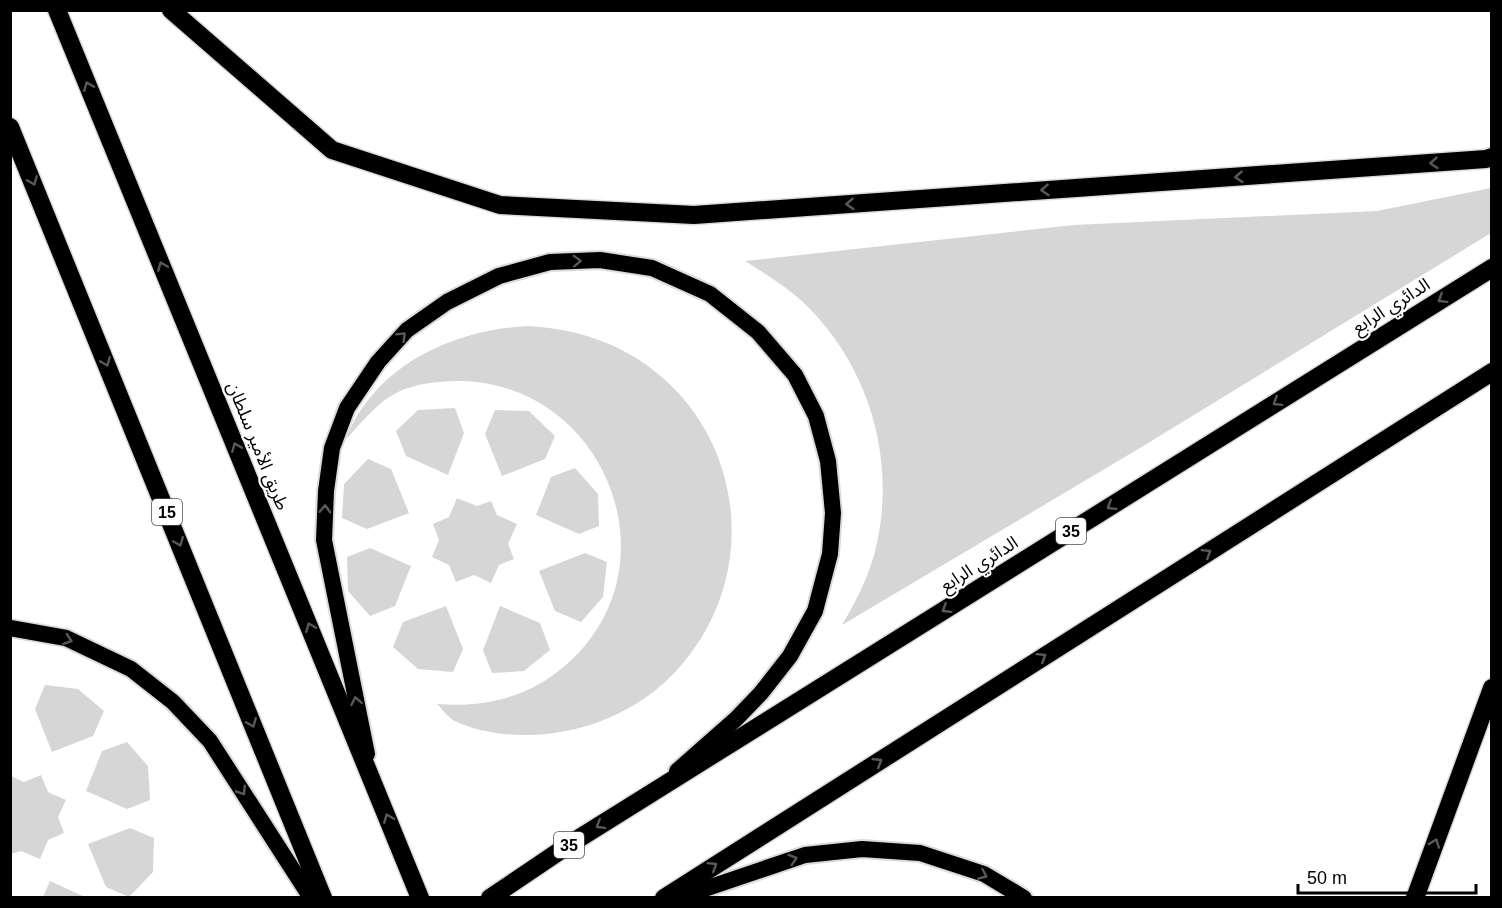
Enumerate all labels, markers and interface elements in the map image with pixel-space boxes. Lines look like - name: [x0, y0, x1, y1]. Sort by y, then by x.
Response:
- one-way arrow: [83, 81, 95, 92]
- one-way arrow: [1429, 156, 1438, 169]
- one-way arrow: [1235, 170, 1244, 183]
- one-way arrow: [26, 175, 38, 186]
- one-way arrow: [1040, 184, 1049, 197]
- one-way arrow: [846, 197, 855, 210]
- one-way arrow: [573, 255, 582, 268]
- one-way arrow: [157, 262, 169, 273]
- street label: الدائري الرابع: [1348, 274, 1436, 341]
- one-way arrow: [1438, 292, 1449, 303]
- one-way arrow: [395, 333, 406, 343]
- one-way arrow: [99, 355, 111, 366]
- street label: طريق الأمير سلطان: [222, 379, 293, 513]
- one-way arrow: [1272, 395, 1283, 406]
- one-way arrow: [231, 442, 243, 453]
- one-way arrow: [1107, 498, 1117, 510]
- road number: 15: [152, 499, 182, 525]
- one-way arrow: [319, 504, 332, 513]
- road number: 35: [1056, 518, 1086, 544]
- street label: الدائري الرابع: [936, 532, 1024, 599]
- one-way arrow: [172, 536, 184, 547]
- one-way arrow: [1201, 548, 1211, 560]
- one-way arrow: [942, 602, 952, 614]
- one-way arrow: [305, 623, 317, 634]
- one-way arrow: [62, 632, 72, 645]
- one-way arrow: [1036, 653, 1046, 665]
- one-way arrow: [350, 696, 363, 706]
- one-way arrow: [245, 717, 258, 728]
- one-way arrow: [872, 757, 882, 769]
- one-way arrow: [235, 785, 247, 795]
- one-way arrow: [383, 814, 395, 825]
- one-way arrow: [596, 818, 606, 830]
- road number: 35: [554, 832, 584, 858]
- one-way arrow: [1427, 838, 1440, 848]
- one-way arrow: [787, 854, 798, 866]
- scale bar: [1298, 857, 1476, 895]
- one-way arrow: [707, 862, 717, 874]
- one-way arrow: [977, 868, 988, 880]
- text: 50 m: [1307, 868, 1347, 888]

